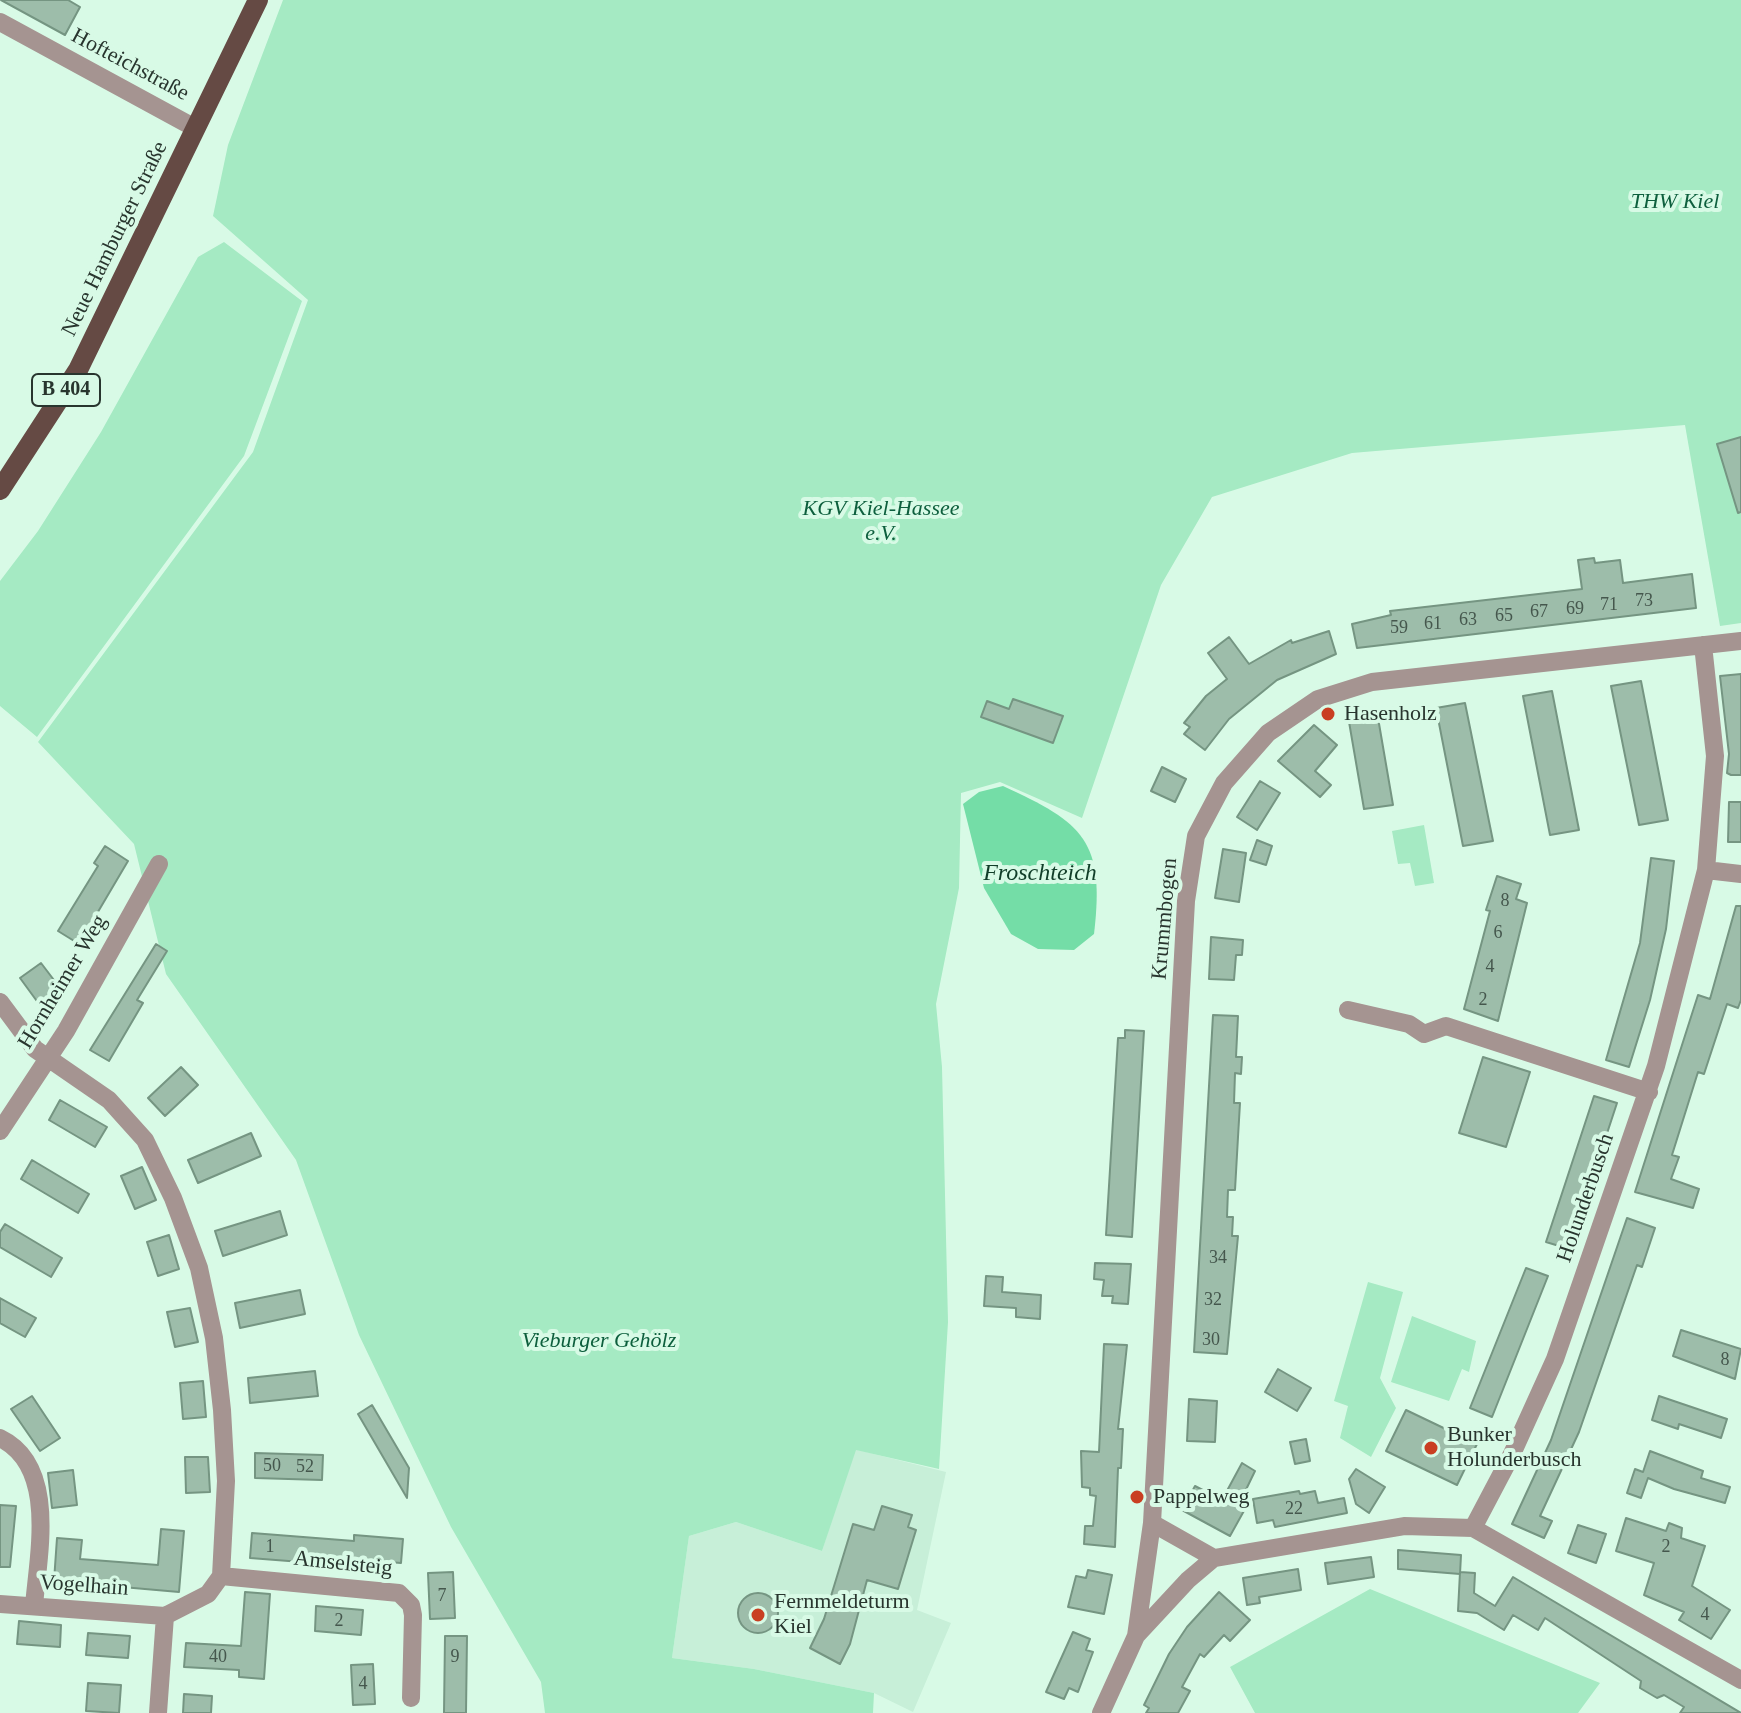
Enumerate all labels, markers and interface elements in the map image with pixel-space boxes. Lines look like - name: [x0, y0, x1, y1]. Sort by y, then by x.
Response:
- street label: Hofteichstraße: [67, 23, 193, 107]
- street label: Neue Hamburger Straße: [56, 137, 174, 341]
- park label: THW Kiel: [1631, 189, 1719, 215]
- road number: B 404: [32, 374, 100, 406]
- park label: KGV Kiel-Hassee e.V.: [802, 496, 960, 548]
- house number: 73: [1635, 590, 1653, 612]
- house number: 71: [1600, 594, 1618, 616]
- house number: 69: [1566, 598, 1584, 620]
- house number: 67: [1530, 601, 1548, 623]
- house number: 65: [1495, 605, 1513, 627]
- house number: 63: [1459, 609, 1477, 631]
- house number: 61: [1424, 613, 1442, 635]
- house number: 59: [1390, 617, 1408, 639]
- place label: Hasenholz: [1344, 701, 1437, 727]
- marker: Hasenholz: [1319, 705, 1337, 723]
- street label: Krummbogen: [1147, 857, 1183, 981]
- water label: Froschteich: [983, 860, 1097, 888]
- house number: 8: [1500, 890, 1510, 912]
- street label: Hornheimer Weg: [13, 910, 113, 1054]
- house number: 6: [1494, 922, 1502, 944]
- house number: 4: [1486, 956, 1494, 978]
- house number: 2: [1478, 989, 1488, 1011]
- street label: Holunderbusch: [1552, 1130, 1620, 1266]
- house number: 34: [1209, 1247, 1227, 1269]
- house number: 32: [1204, 1289, 1222, 1311]
- park label: Vieburger Gehölz: [522, 1328, 676, 1354]
- house number: 30: [1202, 1329, 1220, 1351]
- house number: 8: [1720, 1349, 1730, 1371]
- place label: Bunker Holunderbusch: [1447, 1422, 1581, 1474]
- marker: Bunker Holunderbusch: [1422, 1439, 1440, 1457]
- house number: 50: [263, 1455, 281, 1477]
- house number: 52: [296, 1456, 314, 1478]
- place label: Pappelweg: [1153, 1484, 1250, 1510]
- marker: Pappelweg: [1128, 1488, 1146, 1506]
- house number: 22: [1285, 1498, 1303, 1520]
- house number: 1: [266, 1536, 274, 1558]
- house number: 2: [1662, 1536, 1670, 1558]
- street label: Amselsteig: [292, 1546, 394, 1582]
- street label: Vogelhain: [39, 1570, 129, 1602]
- house number: 7: [438, 1585, 446, 1607]
- place label: Fernmeldeturm Kiel: [774, 1589, 910, 1640]
- house number: 4: [1700, 1604, 1710, 1626]
- marker: Fernmeldeturm Kiel: [749, 1606, 767, 1624]
- house number: 2: [334, 1610, 344, 1632]
- house number: 40: [209, 1646, 227, 1668]
- house number: 9: [450, 1646, 460, 1668]
- house number: 4: [358, 1673, 368, 1695]

